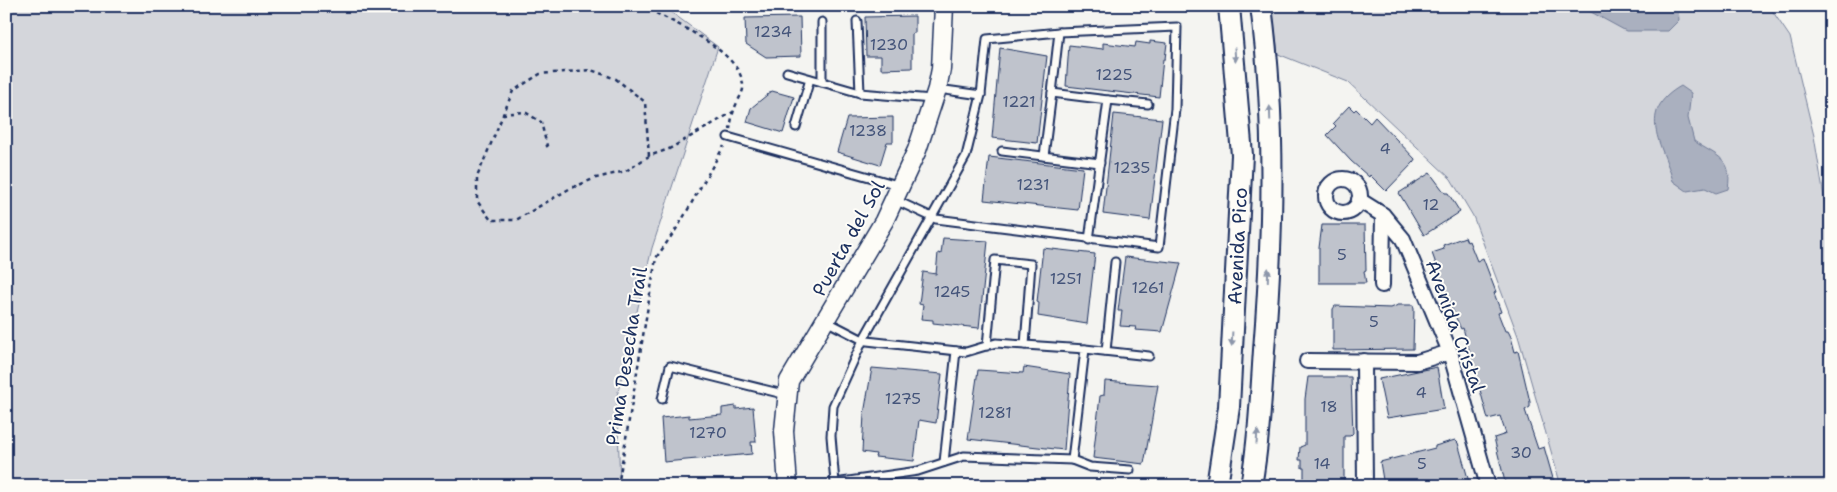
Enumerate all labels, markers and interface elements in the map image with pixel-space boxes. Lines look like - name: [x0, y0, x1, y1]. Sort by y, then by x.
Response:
- house number: 1234: [754, 21, 792, 42]
- house number: 1230: [870, 34, 908, 55]
- one-way arrow: [1231, 47, 1239, 63]
- house number: 1225: [1096, 64, 1132, 85]
- house number: 1221: [1002, 91, 1036, 112]
- one-way arrow: [1265, 105, 1273, 121]
- house number: 1238: [849, 120, 887, 141]
- house number: 4: [1379, 138, 1391, 159]
- house number: 1235: [1114, 157, 1150, 178]
- house number: 1231: [1016, 174, 1050, 195]
- street label: Puerta del Sol: [806, 176, 891, 301]
- street label: Avenida Pico: [1222, 187, 1253, 305]
- house number: 12: [1422, 194, 1440, 215]
- house number: 5: [1337, 244, 1347, 265]
- street label: Avenida Cristal: [1420, 256, 1491, 396]
- street label: Prima Desecha Trail: [600, 265, 653, 447]
- one-way arrow: [1264, 267, 1272, 283]
- house number: 1251: [1050, 268, 1082, 289]
- house number: 1261: [1131, 277, 1165, 298]
- house number: 1245: [934, 281, 970, 302]
- house number: 5: [1369, 311, 1379, 332]
- one-way arrow: [1228, 331, 1236, 347]
- house number: 4: [1415, 382, 1427, 403]
- house number: 1275: [885, 388, 921, 409]
- house number: 18: [1320, 396, 1338, 417]
- house number: 1281: [978, 402, 1012, 423]
- house number: 1270: [689, 422, 727, 443]
- one-way arrow: [1254, 429, 1262, 445]
- house number: 30: [1510, 442, 1532, 463]
- house number: 14: [1313, 453, 1331, 474]
- house number: 5: [1417, 453, 1427, 474]

